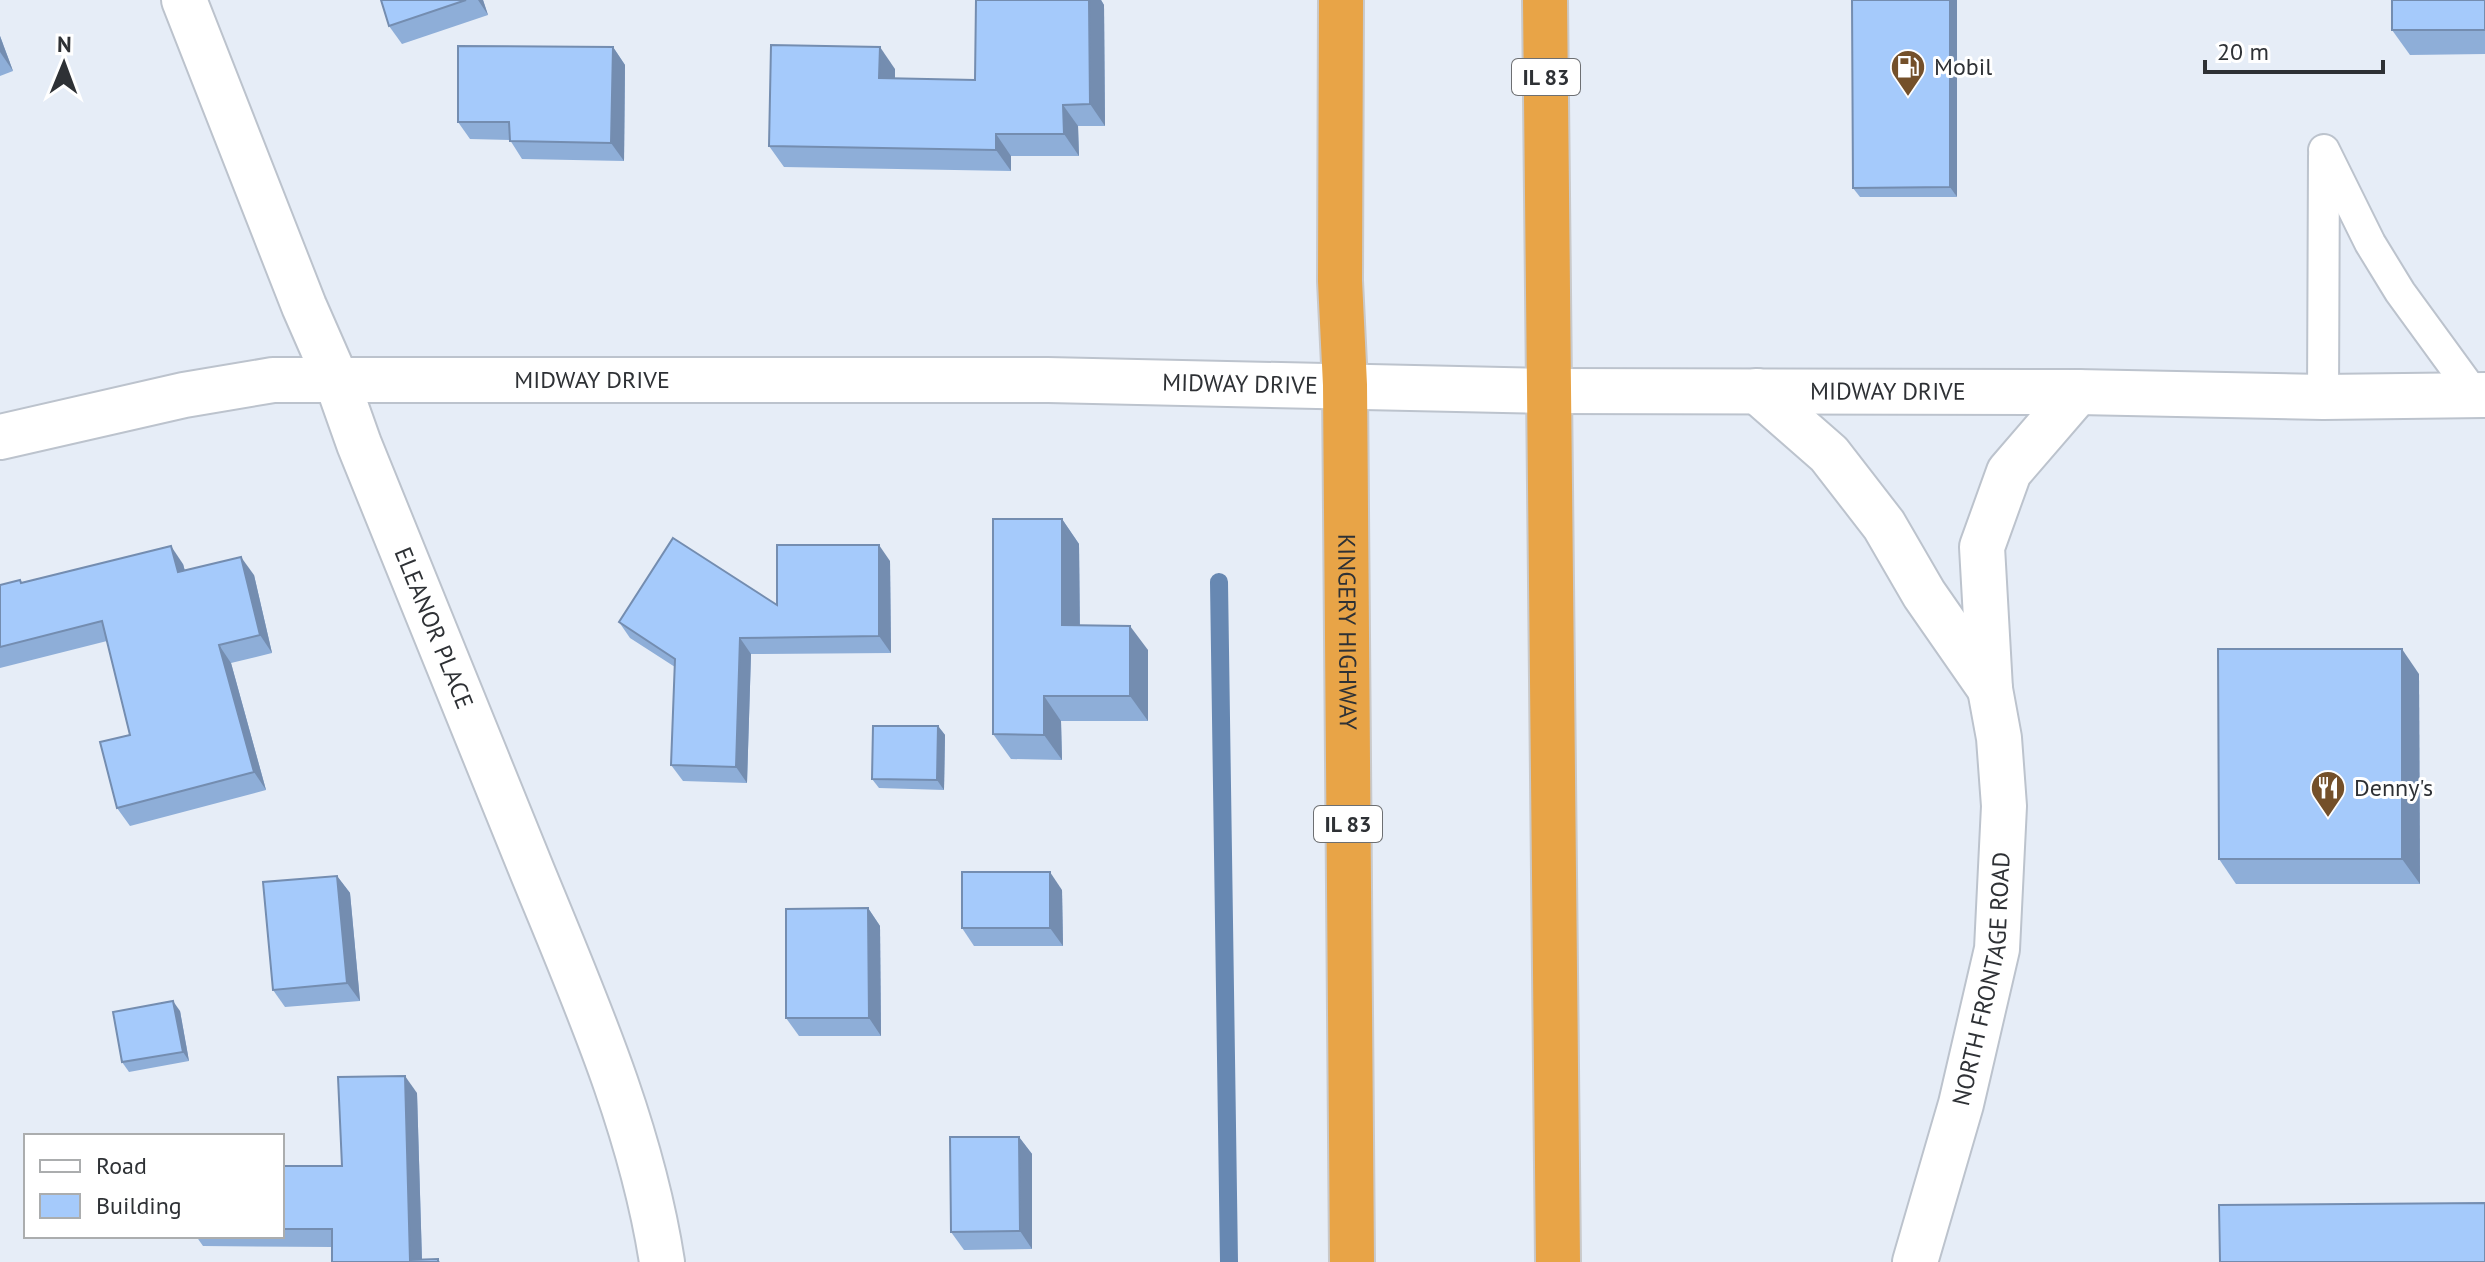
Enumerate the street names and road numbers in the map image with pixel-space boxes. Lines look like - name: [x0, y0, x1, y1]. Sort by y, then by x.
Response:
- road number: IL 83: [1512, 59, 1580, 95]
- street label: MIDWAY DRIVE: [514, 364, 670, 395]
- street label: MIDWAY DRIVE: [1162, 367, 1318, 401]
- street label: MIDWAY DRIVE: [1810, 375, 1966, 407]
- street label: KINGERY HIGHWAY: [1331, 534, 1364, 731]
- street label: ELEANOR PLACE: [388, 543, 481, 713]
- road number: IL 83: [1314, 806, 1382, 842]
- street label: NORTH FRONTAGE ROAD: [1945, 851, 2017, 1109]

